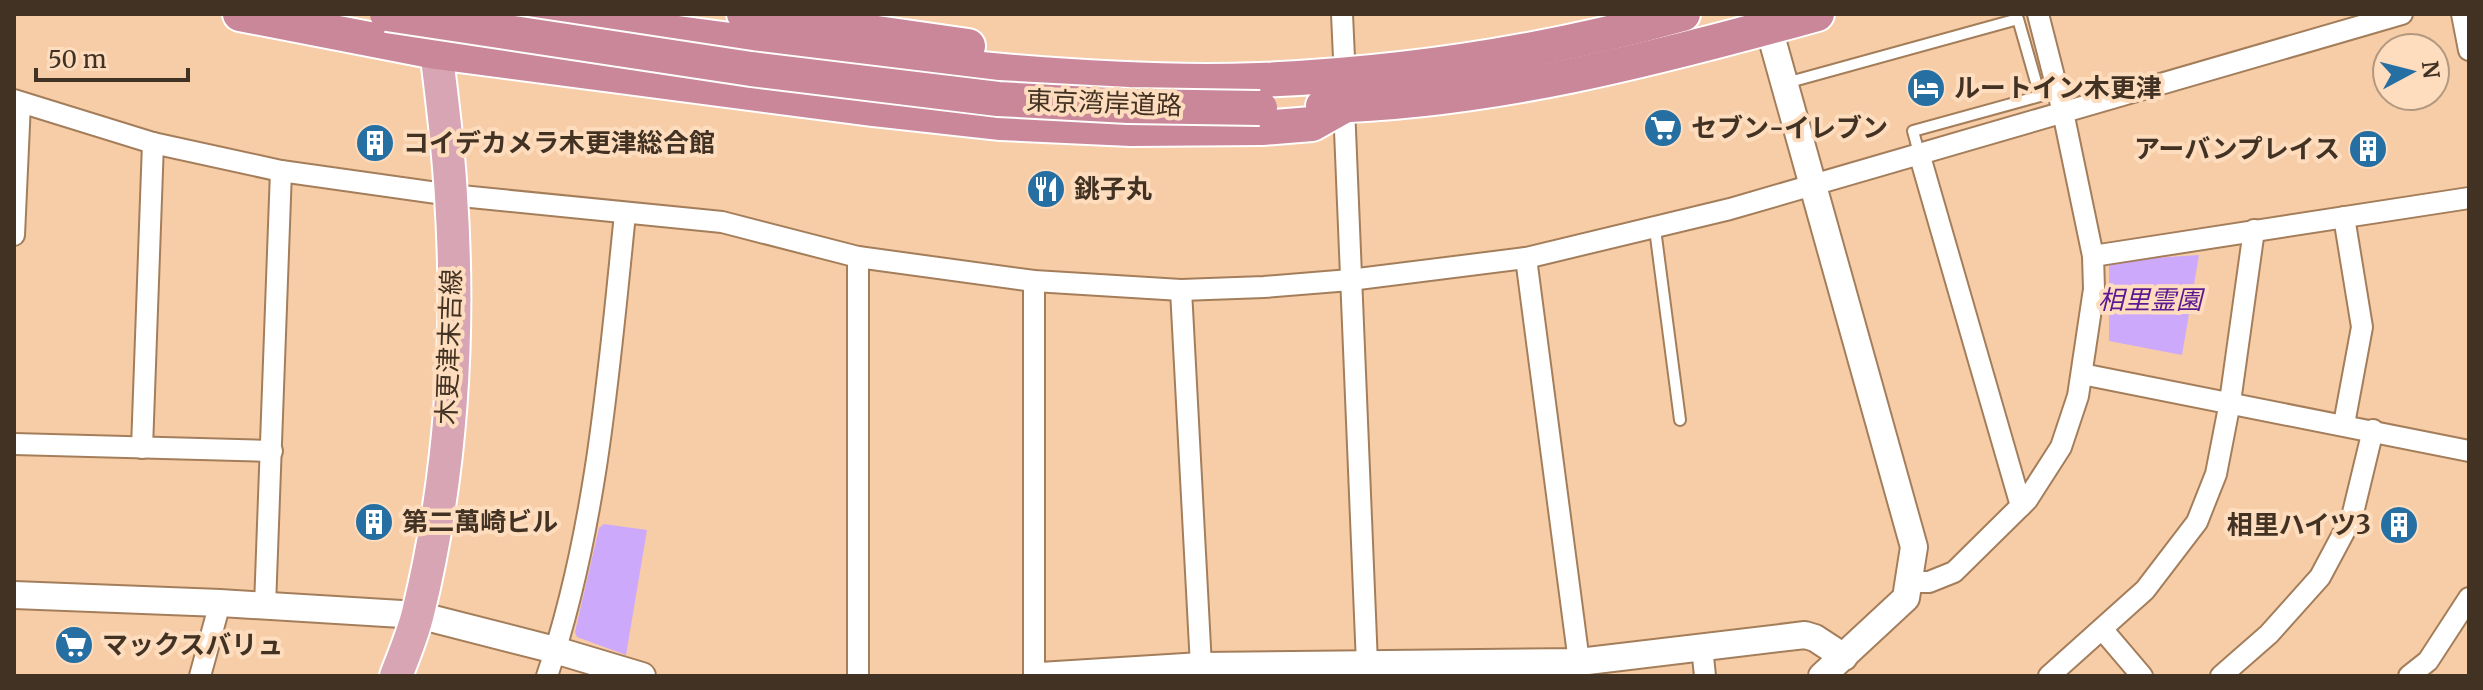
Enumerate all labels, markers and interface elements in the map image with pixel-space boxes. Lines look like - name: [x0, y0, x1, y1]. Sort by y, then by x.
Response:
- scale bar: [36, 32, 188, 82]
- north arrow: [2371, 32, 2451, 112]
- text: 50 m: [48, 44, 107, 75]
- text: N: [2416, 59, 2446, 81]
- hotel icon: ルートイン木更津: [1905, 67, 1947, 109]
- place label: ルートイン木更津: [1954, 71, 2162, 104]
- street label: 東京湾岸道路: [1025, 83, 1183, 122]
- supermarket icon: セブン-イレブン: [1642, 107, 1684, 149]
- place label: セブン-イレブン: [1691, 111, 1888, 144]
- building icon: コイデカメラ木更津総合館: [354, 122, 396, 164]
- place label: コイデカメラ木更津総合館: [403, 126, 715, 159]
- building icon: アーバンプレイス: [2347, 128, 2389, 170]
- place label: アーバンプレイス: [2134, 132, 2340, 165]
- restaurant icon: 銚子丸: [1025, 168, 1067, 210]
- place label: 銚子丸: [1074, 172, 1152, 205]
- street label: 木更津末吉線: [429, 268, 468, 426]
- park label: 相里霊園: [2098, 283, 2206, 316]
- building icon: 第二萬崎ビル: [353, 501, 395, 543]
- building icon: 相里ハイツ3: [2378, 504, 2420, 546]
- place label: 第二萬崎ビル: [402, 505, 558, 538]
- place label: 相里ハイツ3: [2227, 508, 2371, 541]
- supermarket icon: マックスバリュ: [53, 624, 95, 666]
- place label: マックスバリュ: [102, 628, 283, 661]

